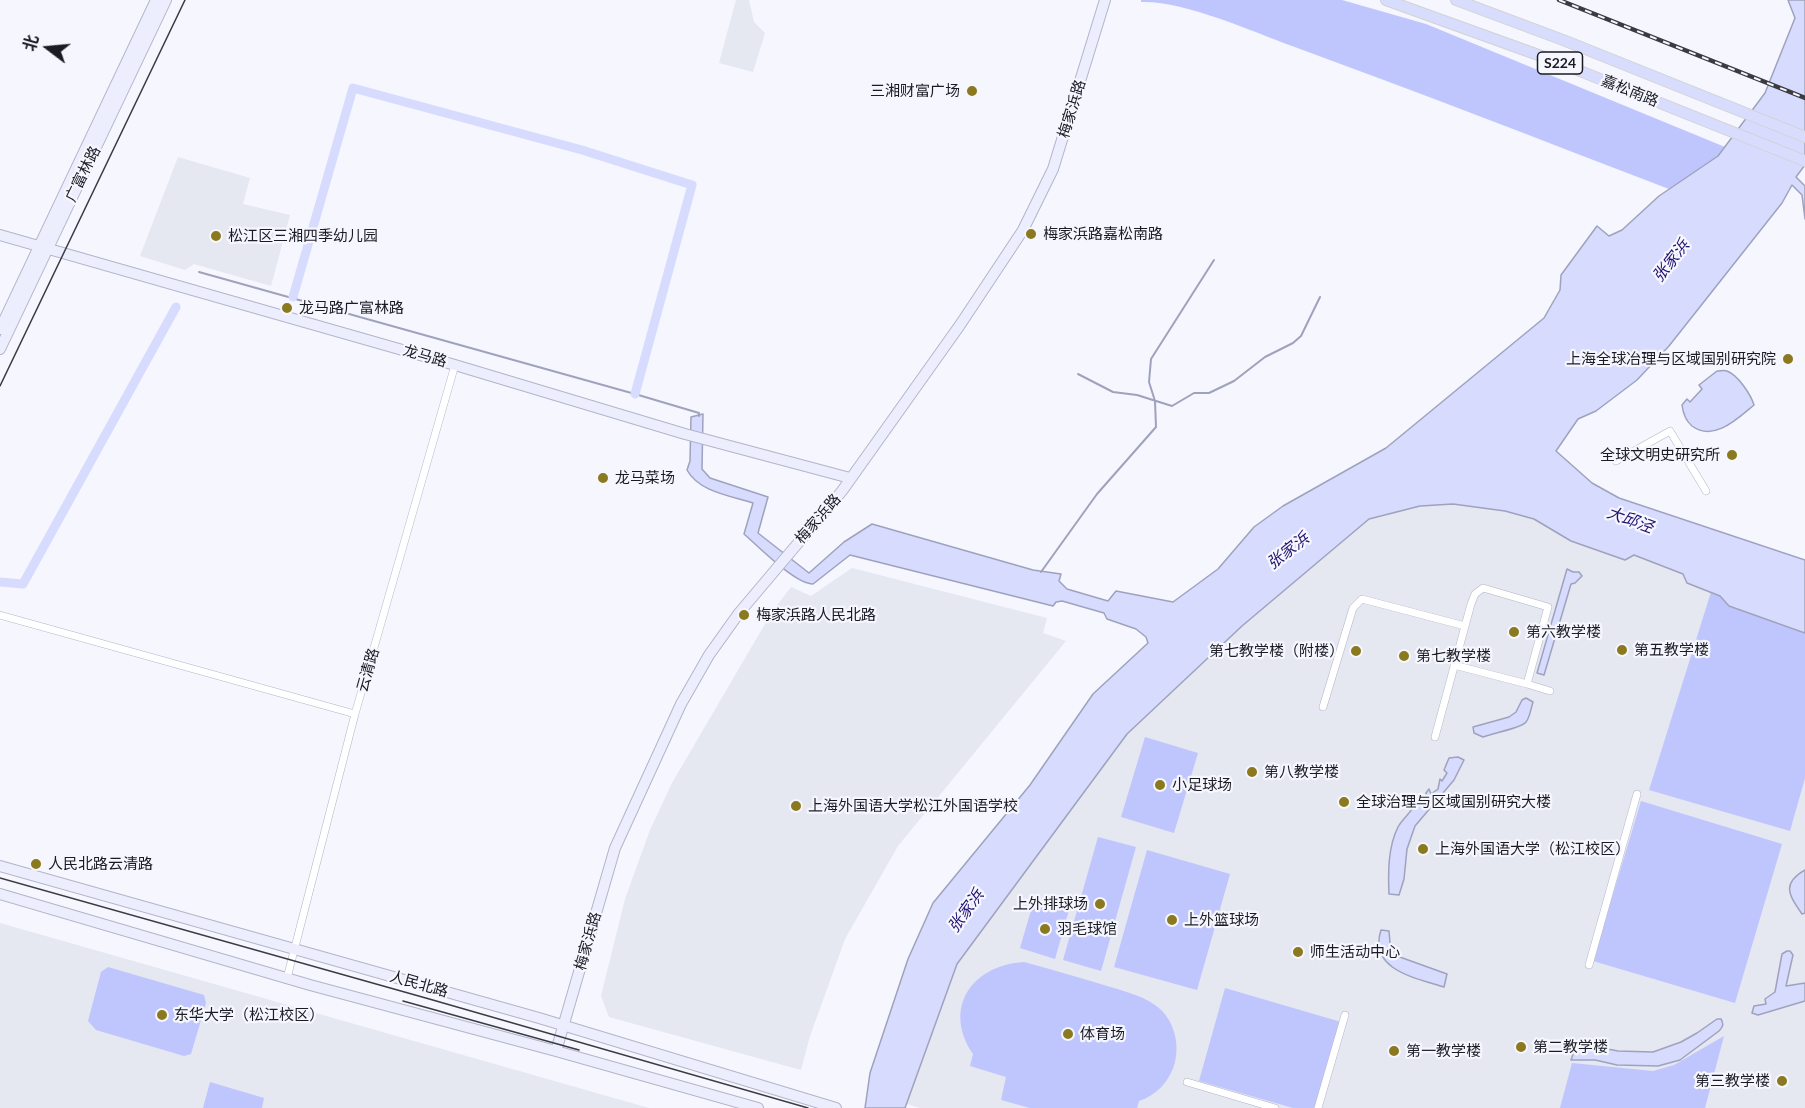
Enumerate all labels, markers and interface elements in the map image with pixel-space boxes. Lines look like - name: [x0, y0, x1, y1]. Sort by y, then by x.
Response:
- north arrow: [18, 18, 78, 78]
- text: 北: [19, 33, 42, 53]
- road number: S224: [1538, 52, 1582, 74]
- street label: 嘉松南路: [1599, 71, 1661, 111]
- street label: 梅家浜路: [1055, 78, 1089, 140]
- place label: 三湘财富广场: [870, 82, 960, 100]
- marker: 三湘财富广场: [965, 84, 979, 98]
- street label: 广富林路: [62, 143, 104, 205]
- place label: 梅家浜路嘉松南路: [1043, 225, 1163, 243]
- place label: 松江区三湘四季幼儿园: [228, 227, 378, 245]
- marker: 梅家浜路嘉松南路: [1024, 227, 1038, 241]
- marker: 松江区三湘四季幼儿园: [209, 229, 223, 243]
- water label: 张家浜: [1649, 236, 1693, 286]
- place label: 龙马路广富林路: [299, 299, 404, 317]
- marker: 龙马路广富林路: [280, 301, 294, 315]
- street label: 龙马路: [401, 341, 449, 371]
- place label: 上海全球冶理与区域国别研究院: [1566, 350, 1776, 368]
- marker: 上海全球冶理与区域国别研究院: [1781, 352, 1795, 366]
- place label: 全球文明史研究所: [1600, 446, 1720, 464]
- marker: 全球文明史研究所: [1725, 448, 1739, 462]
- place label: 龙马菜场: [615, 469, 675, 487]
- marker: 龙马菜场: [596, 471, 610, 485]
- street label: 梅家浜路: [792, 490, 844, 548]
- water label: 大邱泾: [1604, 503, 1656, 537]
- water label: 张家浜: [1263, 529, 1313, 573]
- place label: 梅家浜路人民北路: [756, 606, 876, 624]
- marker: 梅家浜路人民北路: [737, 608, 751, 622]
- place label: 第六教学楼: [1526, 623, 1601, 641]
- marker: 第六教学楼: [1507, 625, 1521, 639]
- place label: 第五教学楼: [1634, 641, 1709, 659]
- place label: 第七教学楼（附楼）: [1209, 642, 1344, 660]
- marker: 第五教学楼: [1615, 643, 1629, 657]
- marker: 第七教学楼（附楼）: [1349, 644, 1363, 658]
- street label: 云清路: [353, 646, 383, 694]
- place label: 第七教学楼: [1416, 647, 1491, 665]
- marker: 第七教学楼: [1397, 649, 1411, 663]
- place label: 第八教学楼: [1264, 763, 1339, 781]
- marker: 第八教学楼: [1245, 765, 1259, 779]
- place label: 小足球场: [1172, 776, 1232, 794]
- marker: 小足球场: [1153, 778, 1167, 792]
- place label: 全球治理与区域国别研究大楼: [1356, 793, 1551, 811]
- marker: 全球治理与区域国别研究大楼: [1337, 795, 1351, 809]
- place label: 上海外国语大学松江外国语学校: [808, 797, 1018, 815]
- marker: 上海外国语大学松江外国语学校: [789, 799, 803, 813]
- place label: 上海外国语大学（松江校区）: [1435, 840, 1630, 858]
- marker: 上海外国语大学（松江校区）: [1416, 842, 1430, 856]
- place label: 人民北路云清路: [48, 855, 153, 873]
- marker: 人民北路云清路: [29, 857, 43, 871]
- water label: 张家浜: [944, 886, 988, 936]
- place label: 上外排球场: [1013, 895, 1088, 913]
- marker: 上外排球场: [1093, 897, 1107, 911]
- street label: 梅家浜路: [571, 910, 605, 972]
- place label: 上外篮球场: [1184, 911, 1259, 929]
- marker: 上外篮球场: [1165, 913, 1179, 927]
- place label: 羽毛球馆: [1057, 920, 1117, 938]
- marker: 羽毛球馆: [1038, 922, 1052, 936]
- place label: 师生活动中心: [1310, 943, 1400, 961]
- marker: 师生活动中心: [1291, 945, 1305, 959]
- street label: 人民北路: [388, 967, 450, 1001]
- place label: 东华大学（松江校区）: [174, 1006, 324, 1024]
- marker: 东华大学（松江校区）: [155, 1008, 169, 1022]
- place label: 体育场: [1080, 1025, 1125, 1043]
- marker: 体育场: [1061, 1027, 1075, 1041]
- place label: 第二教学楼: [1533, 1038, 1608, 1056]
- marker: 第二教学楼: [1514, 1040, 1528, 1054]
- place label: 第一教学楼: [1406, 1042, 1481, 1060]
- marker: 第一教学楼: [1387, 1044, 1401, 1058]
- place label: 第三教学楼: [1695, 1072, 1770, 1090]
- marker: 第三教学楼: [1775, 1074, 1789, 1088]

